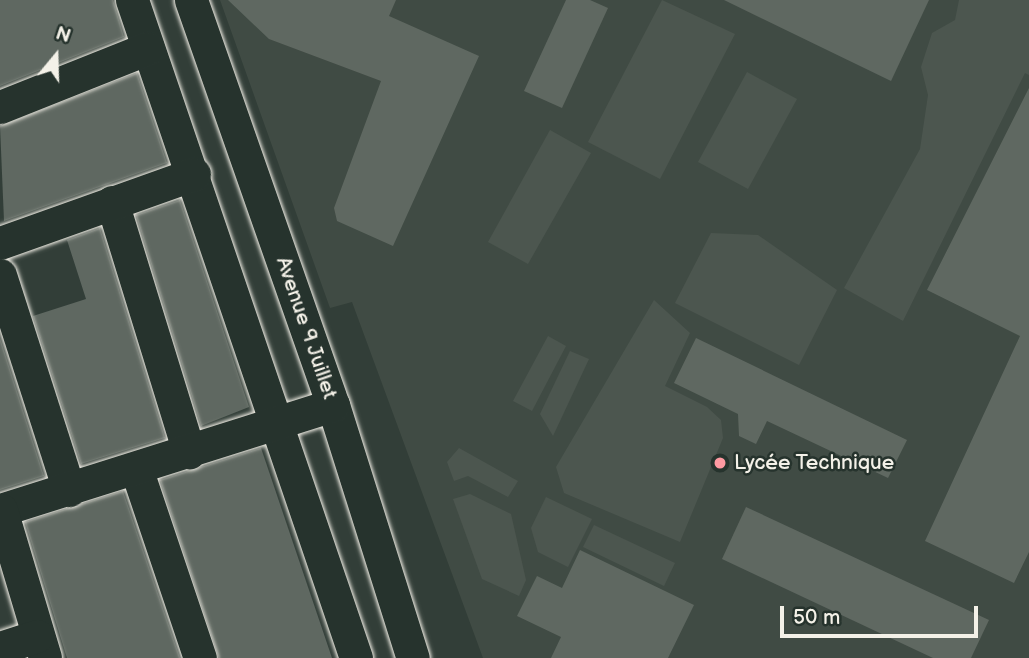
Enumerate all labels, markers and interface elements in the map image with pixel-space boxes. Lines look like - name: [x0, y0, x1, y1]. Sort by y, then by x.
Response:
- north arrow: [21, 21, 91, 91]
- text: N: [53, 22, 73, 49]
- street label: Avenue 9 Juillet: [270, 253, 342, 403]
- place label: Lycée Technique: [734, 450, 895, 476]
- marker: Lycée Technique: [712, 455, 728, 471]
- scale bar: [784, 592, 982, 636]
- text: 50 m: [793, 605, 840, 630]

